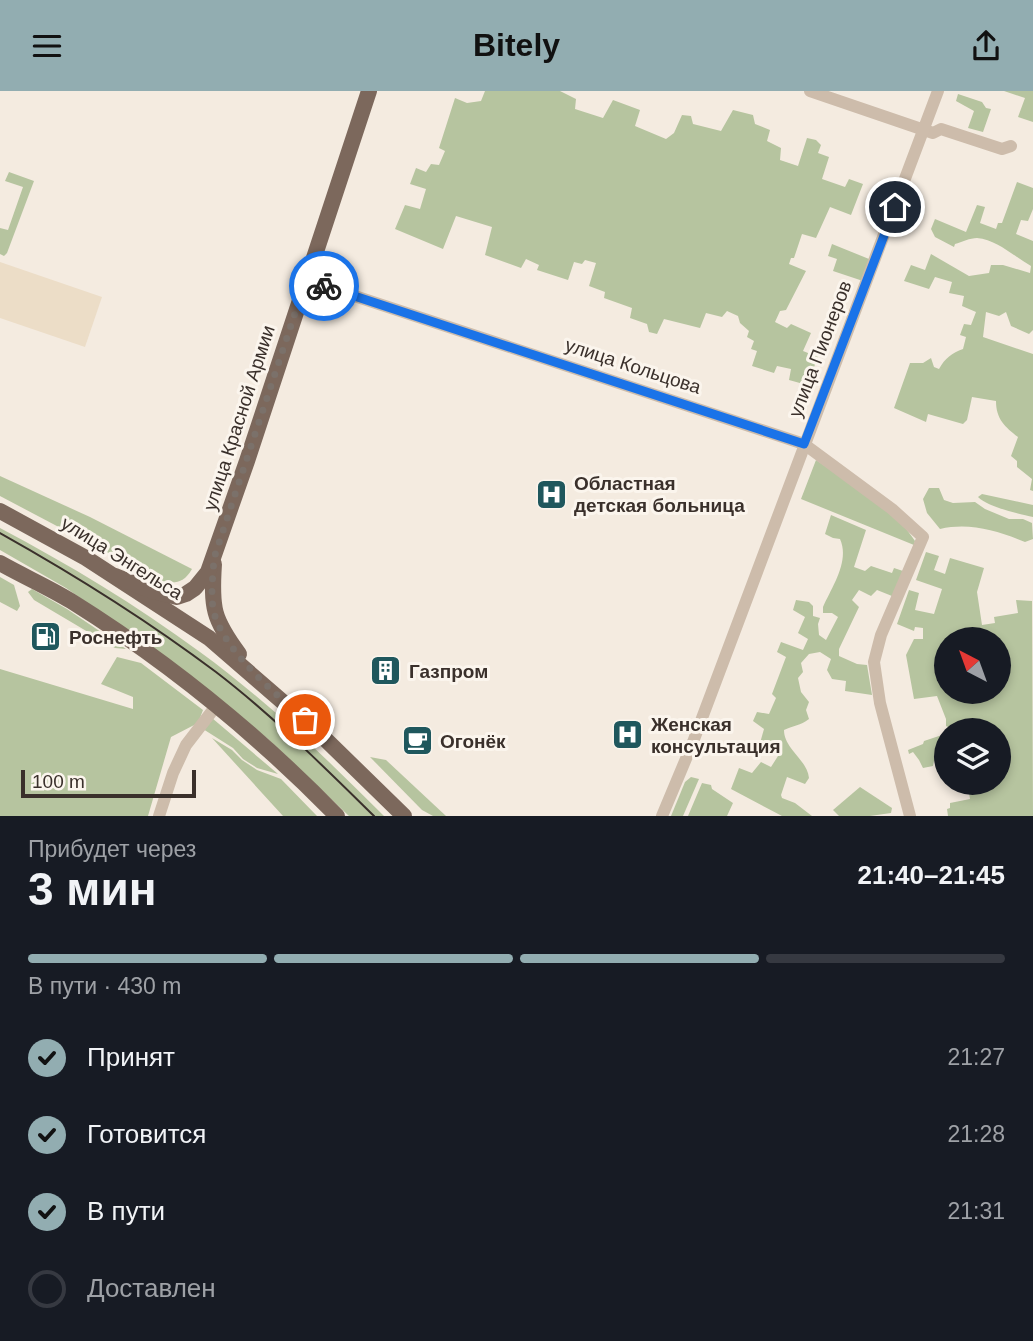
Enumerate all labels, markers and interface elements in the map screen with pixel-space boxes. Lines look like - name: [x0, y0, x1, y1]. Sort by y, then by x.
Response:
- icon: menu: [28, 27, 66, 65]
- text: Bitely: [473, 27, 560, 63]
- icon: share: [967, 27, 1005, 65]
- pin: [865, 177, 925, 237]
- icon: home: [876, 188, 914, 226]
- courier: [289, 251, 359, 321]
- icon: bike: [305, 267, 343, 305]
- street label: улица Пионеров: [784, 278, 856, 420]
- street label: улица Красной Армии: [199, 323, 279, 513]
- street label: улица Кольцова: [563, 334, 704, 398]
- place label: Областная детская больница: [574, 473, 745, 516]
- hospital icon: Областная детская больница: [534, 477, 568, 511]
- street label: улица Энгельса: [57, 512, 187, 604]
- fuel station icon: Роснефть: [29, 620, 63, 654]
- place label: Роснефть: [69, 627, 163, 648]
- north arrow: [934, 627, 1012, 703]
- map controls: [934, 627, 1011, 795]
- building icon: Газпром: [369, 654, 403, 688]
- place label: Газпром: [409, 661, 488, 682]
- pin: [275, 690, 335, 750]
- icon: bag: [286, 701, 324, 739]
- place label: Женская консультация: [650, 714, 781, 757]
- hospital icon: Женская консультация: [611, 718, 645, 752]
- button: layers: [934, 718, 1011, 795]
- cafe icon: Огонёк: [400, 724, 434, 758]
- place label: Огонёк: [440, 731, 506, 752]
- scale bar: [21, 767, 196, 799]
- text: 100 m: [32, 771, 85, 792]
- text: Прибудет через: [28, 836, 196, 862]
- text: 21:40–21:45: [858, 860, 1005, 890]
- text: 3 мин: [28, 863, 156, 915]
- text: В пути · 430 m: [28, 973, 181, 999]
- icon: check: [28, 1039, 66, 1077]
- text: Принят: [87, 1042, 175, 1072]
- text: 21:27: [947, 1044, 1005, 1070]
- icon: check: [28, 1116, 66, 1154]
- text: Готовится: [87, 1119, 206, 1149]
- text: 21:28: [947, 1121, 1005, 1147]
- icon: check: [28, 1193, 66, 1231]
- text: В пути: [87, 1196, 165, 1226]
- text: 21:31: [947, 1198, 1005, 1224]
- text: Доставлен: [87, 1273, 216, 1303]

